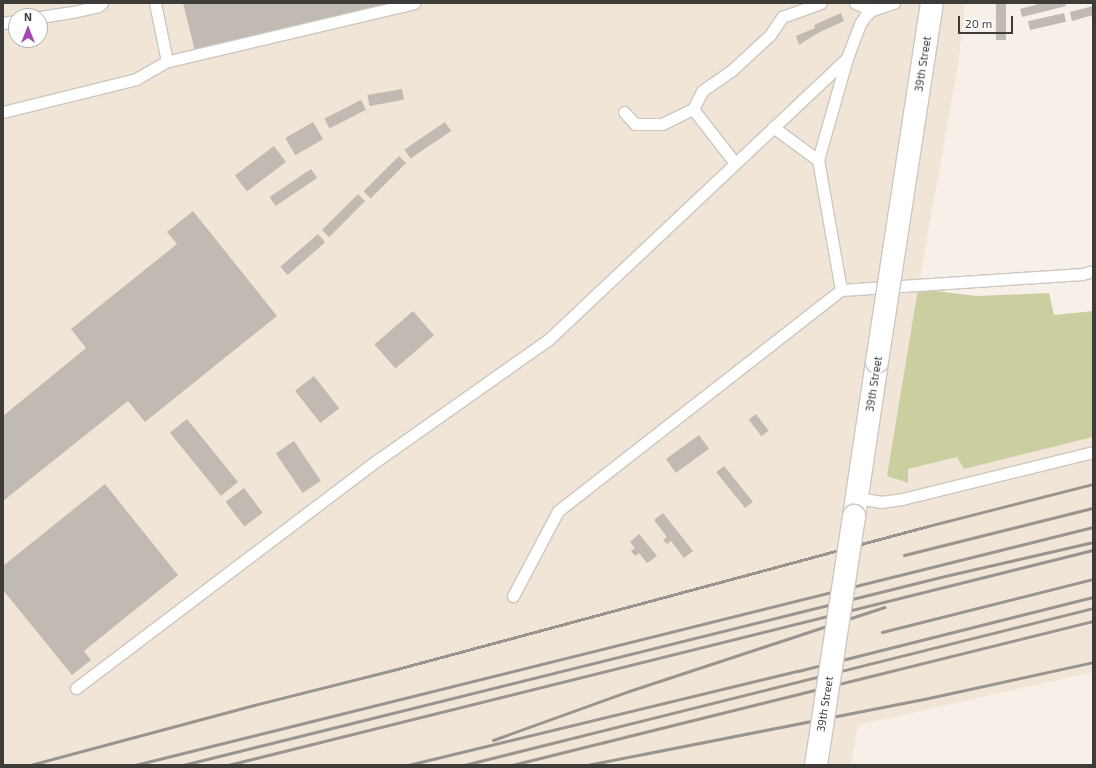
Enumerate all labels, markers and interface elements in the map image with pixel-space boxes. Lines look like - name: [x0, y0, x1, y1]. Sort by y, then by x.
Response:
- north arrow: [8, 8, 48, 48]
- scale bar: [960, 8, 1015, 34]
- text: N: [24, 10, 32, 23]
- text: 20 m: [965, 16, 992, 30]
- street label: 39th Street: [912, 35, 934, 93]
- street label: 39th Street: [863, 355, 885, 413]
- street label: 39th Street: [814, 675, 836, 733]

